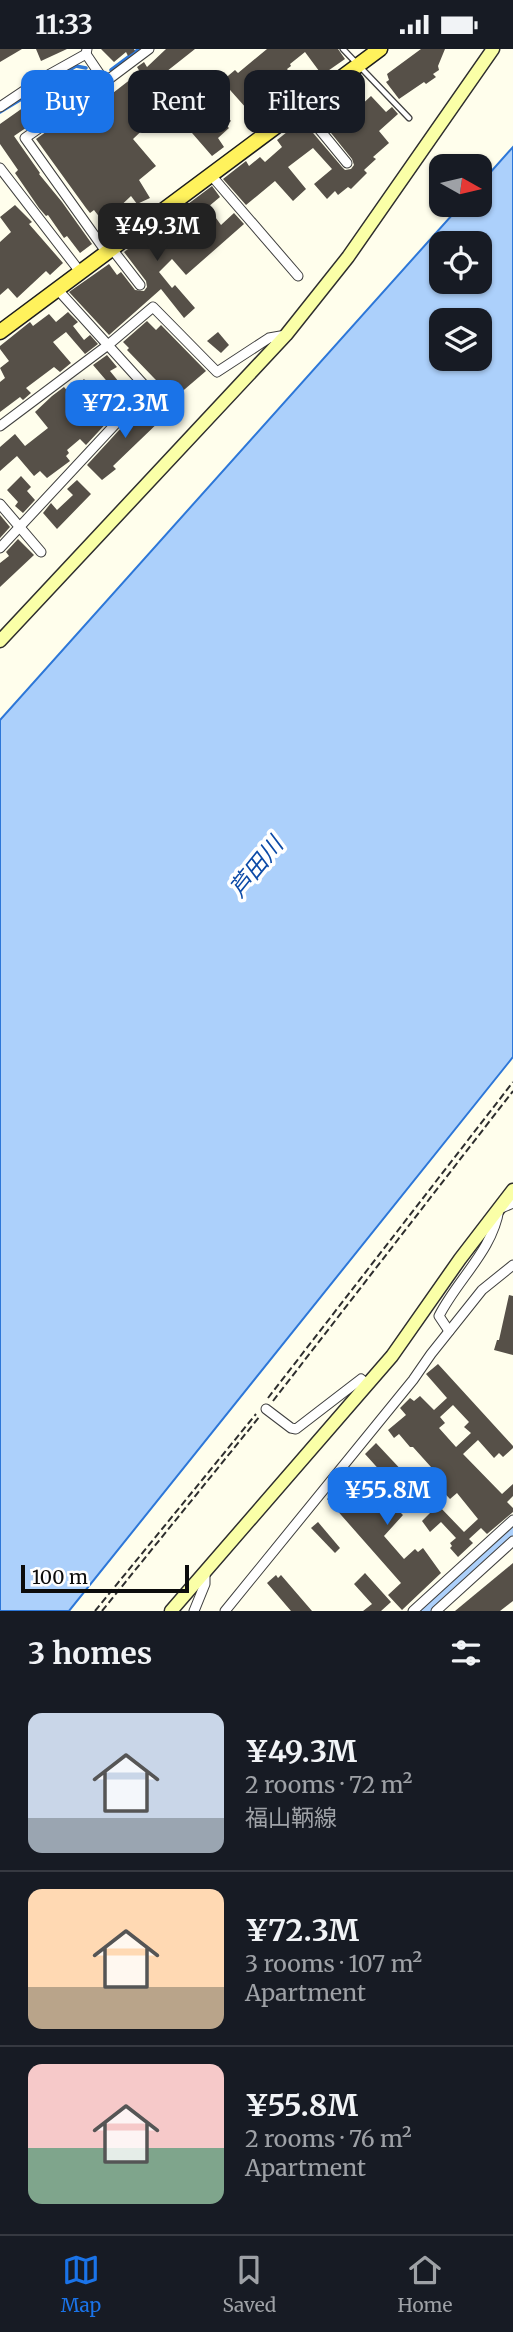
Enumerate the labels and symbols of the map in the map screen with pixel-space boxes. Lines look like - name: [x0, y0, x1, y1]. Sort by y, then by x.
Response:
- north arrow: [429, 154, 492, 217]
- pin: ¥49.3M: [100, 203, 214, 263]
- pin: ¥72.3M: [68, 381, 182, 440]
- water label: 芦田川: [223, 828, 290, 903]
- pin: ¥55.8M: [330, 1467, 444, 1527]
- scale bar: [21, 1562, 189, 1594]

